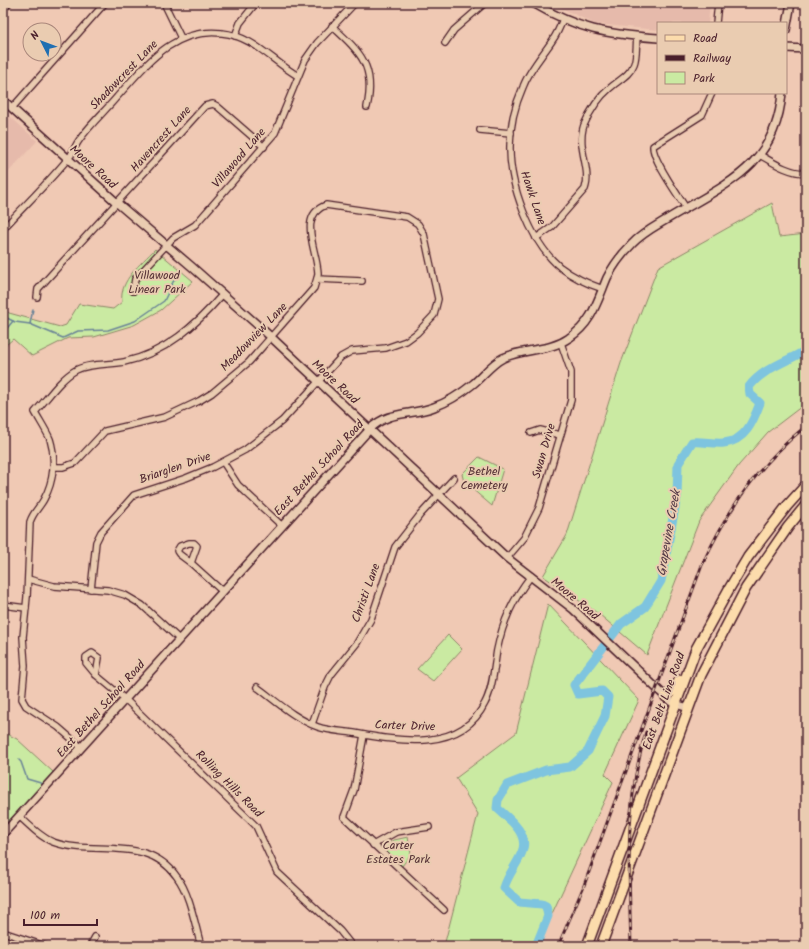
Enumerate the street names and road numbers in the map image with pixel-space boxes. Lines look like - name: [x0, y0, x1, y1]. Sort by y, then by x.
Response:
- street label: Shadowcrest Lane: [85, 35, 163, 114]
- street label: Havencrest Lane: [126, 101, 196, 176]
- street label: Villawood Lane: [207, 123, 271, 192]
- street label: Moore Road: [65, 140, 122, 194]
- street label: Hawk Lane: [515, 168, 551, 228]
- street label: Meadowview Lane: [216, 298, 293, 376]
- street label: Moore Road: [307, 355, 364, 410]
- street label: East Bethel School Road: [269, 415, 369, 520]
- street label: Swan Drive: [527, 421, 561, 481]
- street label: Briarglen Drive: [137, 447, 214, 489]
- street label: Christi Lane: [346, 560, 386, 625]
- street label: Moore Road: [546, 573, 604, 626]
- street label: East Belt Line Road: [638, 649, 691, 753]
- street label: East Bethel School Road: [52, 655, 151, 762]
- street label: Carter Drive: [374, 715, 436, 737]
- street label: Rolling Hills Road: [191, 746, 268, 823]

